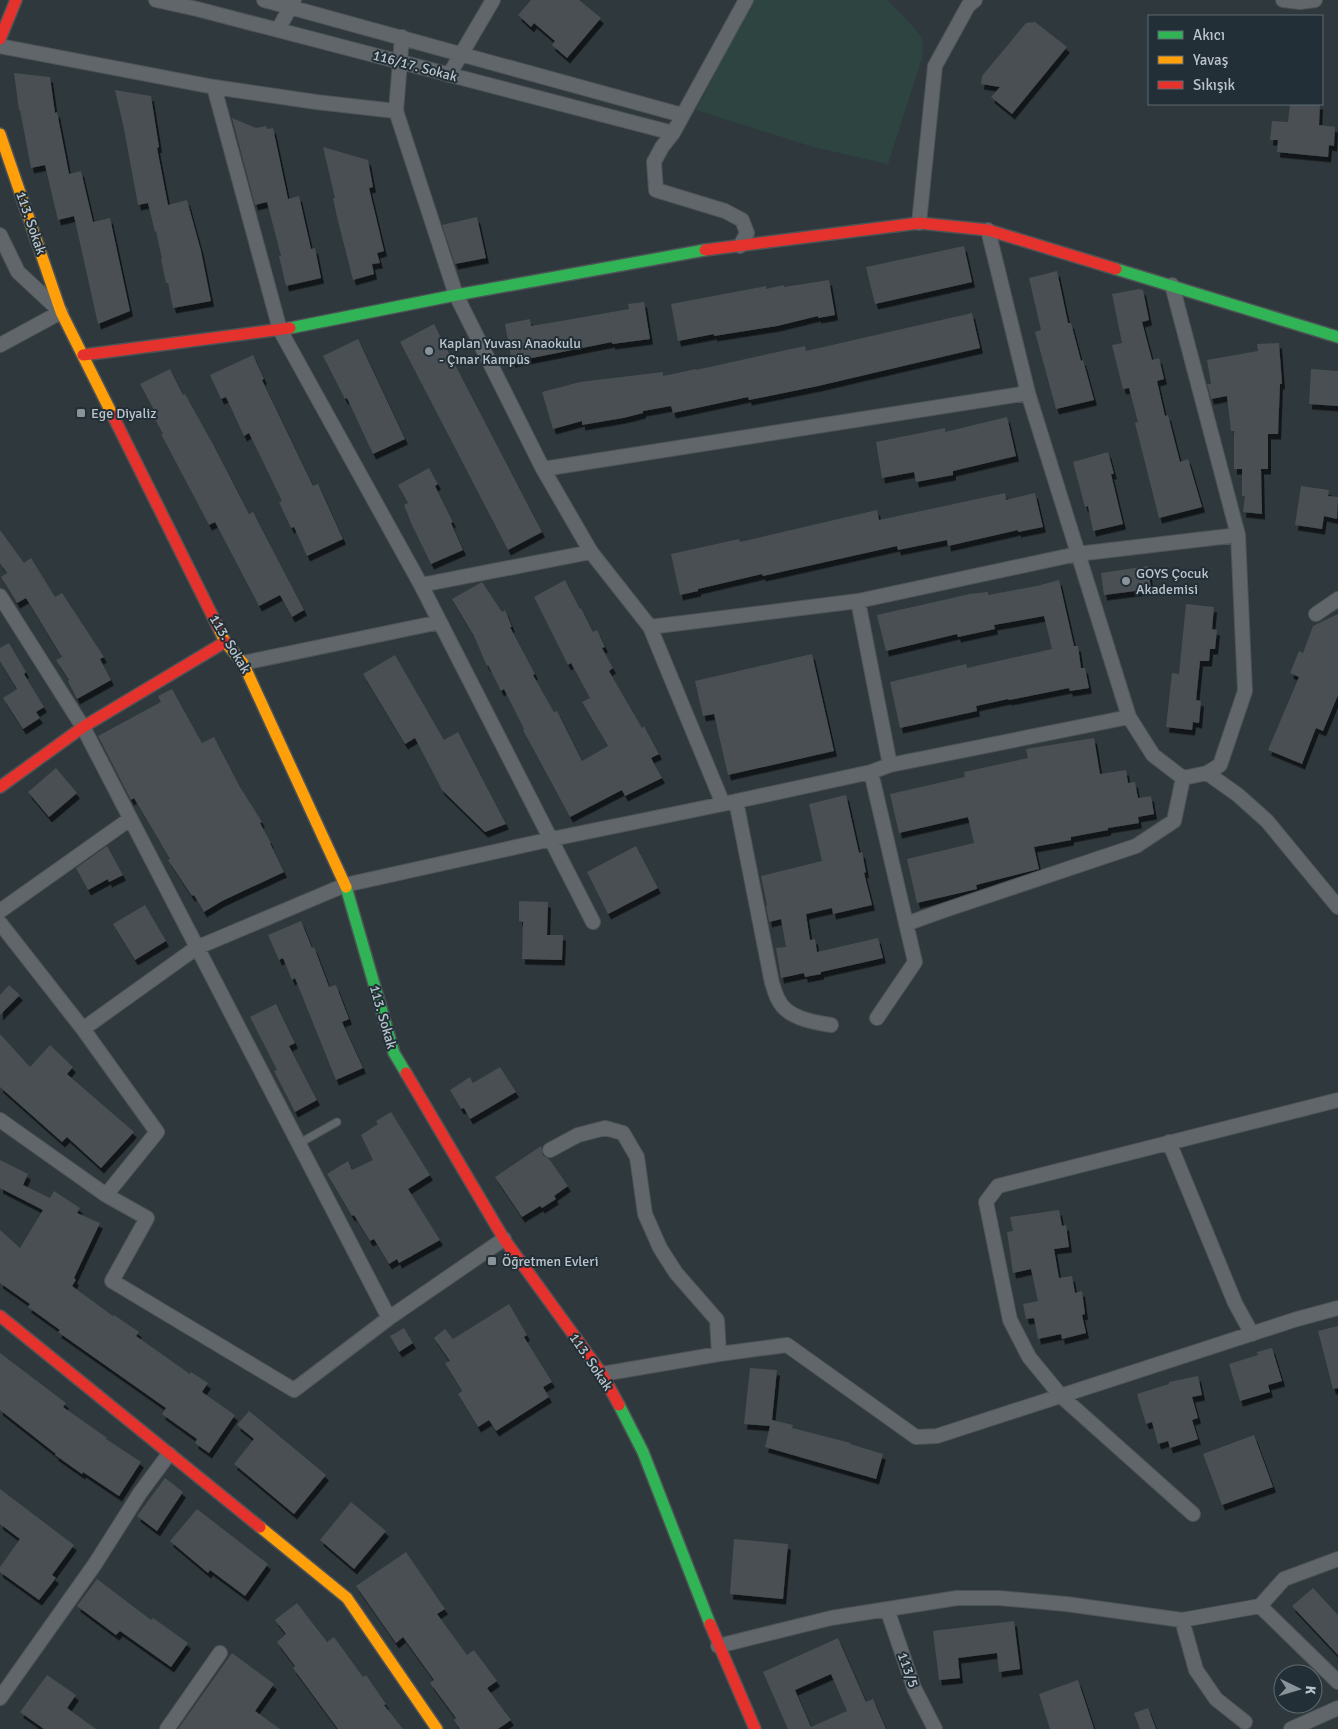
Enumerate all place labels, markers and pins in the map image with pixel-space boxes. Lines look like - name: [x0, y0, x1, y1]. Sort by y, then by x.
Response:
- place label: Kaplan Yuvası Anaokulu - Çınar Kampüs: [439, 335, 581, 368]
- marker: Kaplan Yuvası Anaokulu - Çınar Kampüs: [423, 345, 435, 357]
- place label: Ege Diyaliz: [91, 405, 157, 422]
- marker: Ege Diyaliz: [75, 407, 87, 419]
- place label: GOYS Çocuk Akademisi: [1136, 565, 1209, 598]
- marker: GOYS Çocuk Akademisi: [1120, 575, 1132, 587]
- place label: Öğretmen Evleri: [502, 1253, 599, 1270]
- marker: Öğretmen Evleri: [486, 1255, 498, 1267]

